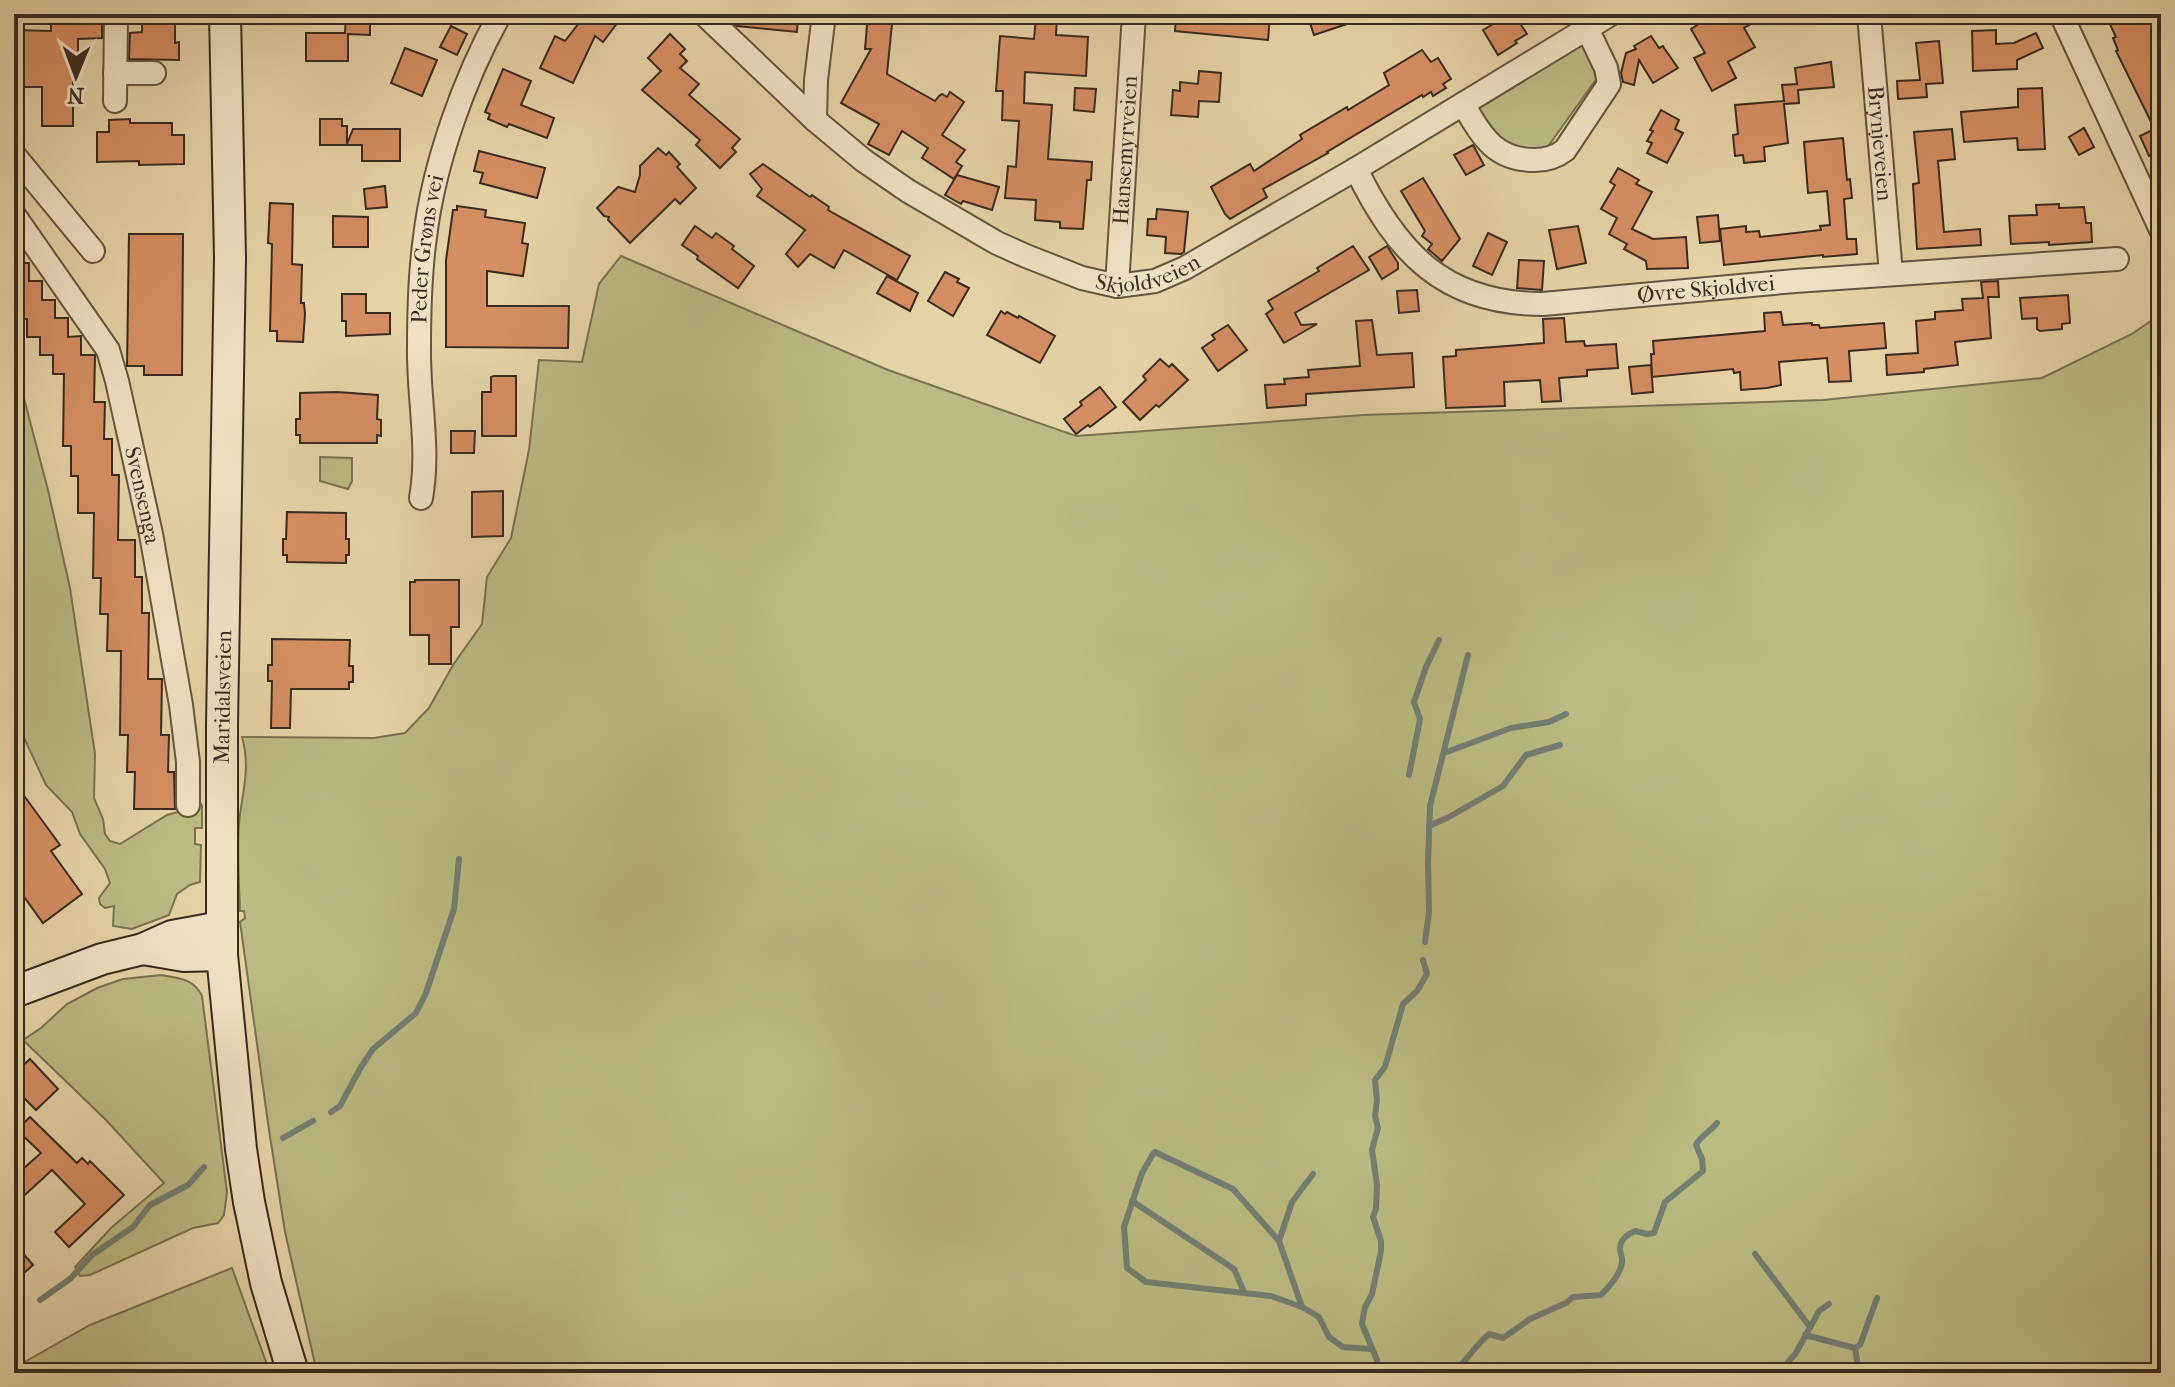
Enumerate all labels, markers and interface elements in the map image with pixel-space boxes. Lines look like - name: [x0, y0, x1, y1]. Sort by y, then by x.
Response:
- north arrow: [36, 36, 116, 116]
- street label: Hansemyrveien: [1108, 75, 1143, 226]
- text: N: [67, 82, 84, 108]
- street label: Brynjeveien: [1862, 85, 1898, 203]
- street label: Peder Grøns vei: [406, 171, 450, 324]
- street label: Skjoldveien: [1093, 249, 1205, 299]
- street label: Øvre Skjoldvei: [1636, 270, 1776, 308]
- street label: Svensenga: [119, 444, 166, 547]
- street label: Maridalsveien: [209, 630, 237, 764]

